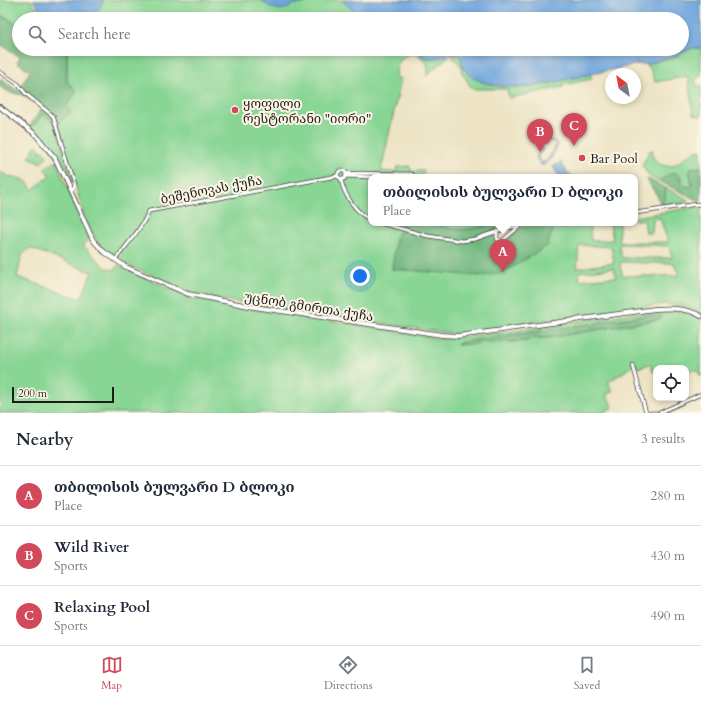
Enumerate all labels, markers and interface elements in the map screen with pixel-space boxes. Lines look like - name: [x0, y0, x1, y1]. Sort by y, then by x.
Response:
- search box: [12, 12, 689, 56]
- icon: search: [26, 23, 48, 45]
- text: Search here: [58, 24, 131, 44]
- north arrow: [605, 68, 641, 104]
- place label: ყოფილი რესტორანი "იორი": [243, 95, 371, 128]
- marker: ყოფილი რესტორანი "იორი": [230, 105, 240, 115]
- pin: C: [561, 113, 587, 146]
- pin: B: [527, 119, 553, 152]
- place label: Bar Pool: [590, 150, 638, 168]
- marker: Bar Pool: [577, 153, 587, 163]
- street label: ბეშენოვას ქუჩა: [159, 171, 263, 209]
- popup: [368, 174, 638, 226]
- text: თბილისის ბულვარი D ბლოკი: [383, 182, 623, 202]
- text: Place: [383, 202, 411, 220]
- pin: A: [490, 239, 516, 272]
- your location: [350, 266, 370, 286]
- street label: უცნობ გმირთა ქუჩა: [243, 288, 375, 326]
- map controls: [653, 365, 689, 401]
- button: locate: [653, 365, 689, 401]
- scale bar: [12, 385, 114, 404]
- text: 200 m: [18, 386, 47, 401]
- text: Nearby: [16, 428, 73, 451]
- text: 3 results: [641, 430, 685, 448]
- text: თბილისის ბულვარი D ბლოკი: [54, 477, 295, 497]
- text: A: [24, 487, 34, 505]
- text: 280 m: [651, 487, 685, 505]
- text: Place: [54, 497, 82, 515]
- text: Wild River: [54, 537, 129, 557]
- text: B: [24, 547, 34, 565]
- text: 430 m: [651, 547, 685, 565]
- text: Sports: [54, 557, 88, 575]
- text: Relaxing Pool: [54, 597, 150, 617]
- text: C: [24, 607, 34, 625]
- text: 490 m: [651, 607, 685, 625]
- text: Sports: [54, 617, 88, 635]
- tab: Map: [101, 654, 123, 693]
- tab: Directions: [324, 654, 372, 693]
- tab: Saved: [574, 654, 600, 693]

